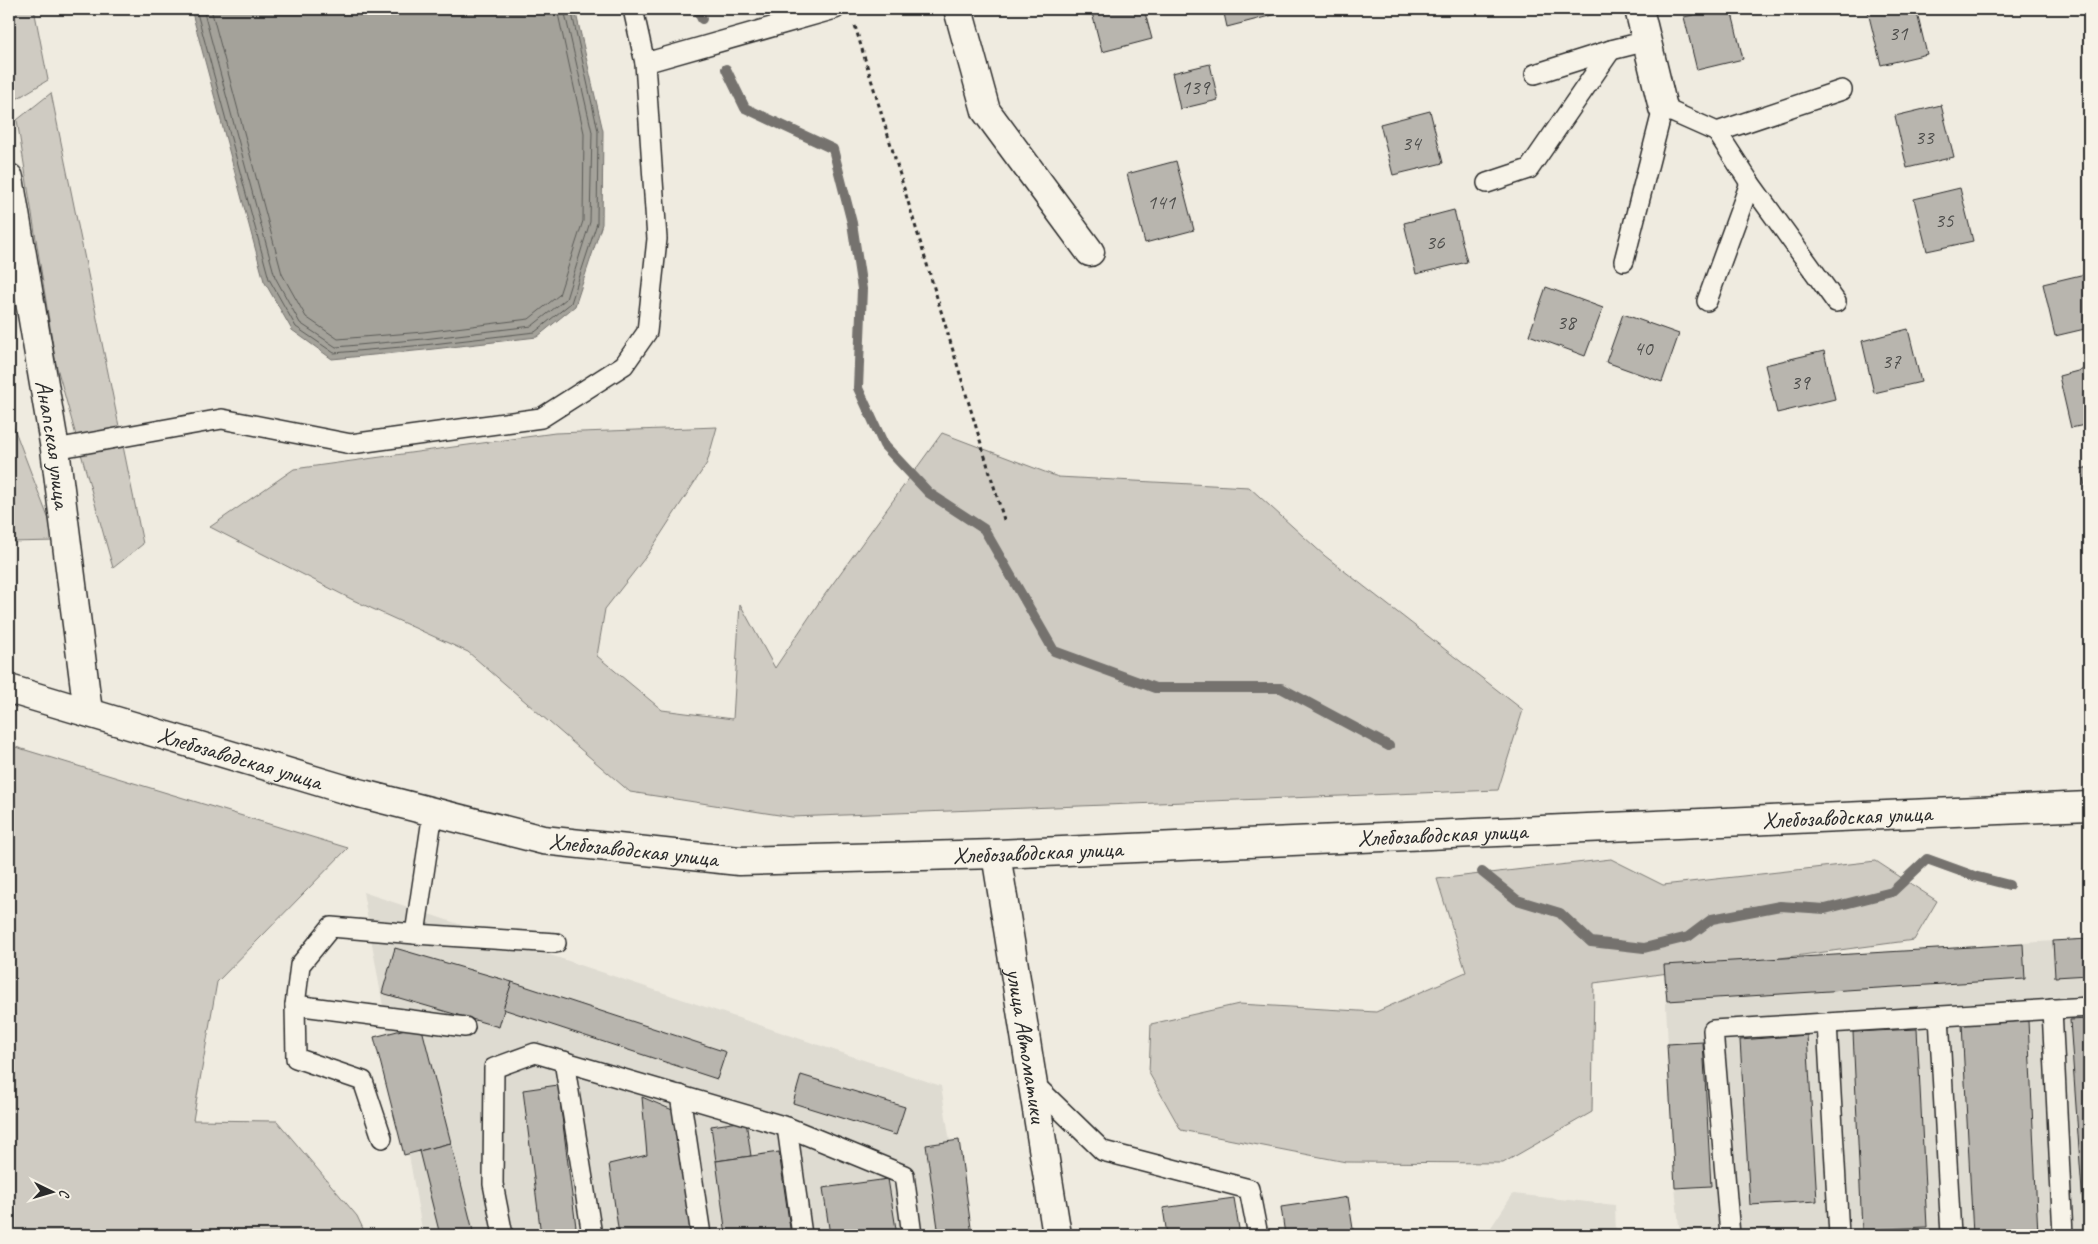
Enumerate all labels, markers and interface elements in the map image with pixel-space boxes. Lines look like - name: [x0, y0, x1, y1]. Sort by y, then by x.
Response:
- house number: 31: [1889, 20, 1909, 46]
- house number: 139: [1181, 74, 1211, 100]
- house number: 33: [1915, 124, 1935, 150]
- house number: 34: [1402, 130, 1423, 156]
- house number: 141: [1147, 189, 1177, 215]
- house number: 35: [1935, 207, 1955, 233]
- house number: 36: [1426, 229, 1445, 255]
- house number: 38: [1557, 309, 1578, 335]
- house number: 40: [1634, 335, 1654, 361]
- house number: 37: [1882, 348, 1902, 374]
- house number: 39: [1791, 369, 1811, 395]
- street label: Анапская улица: [29, 378, 78, 512]
- street label: Хлебозаводская улица: [154, 719, 328, 797]
- street label: Хлебозаводская улица: [1761, 798, 1935, 835]
- street label: Хлебозаводская улица: [1357, 816, 1530, 853]
- street label: Хлебозаводская улица: [547, 826, 722, 874]
- street label: Хлебозаводская улица: [952, 833, 1125, 870]
- street label: улица Автоматики: [999, 964, 1054, 1127]
- north arrow: [28, 1166, 78, 1216]
- text: С: [55, 1189, 73, 1199]

